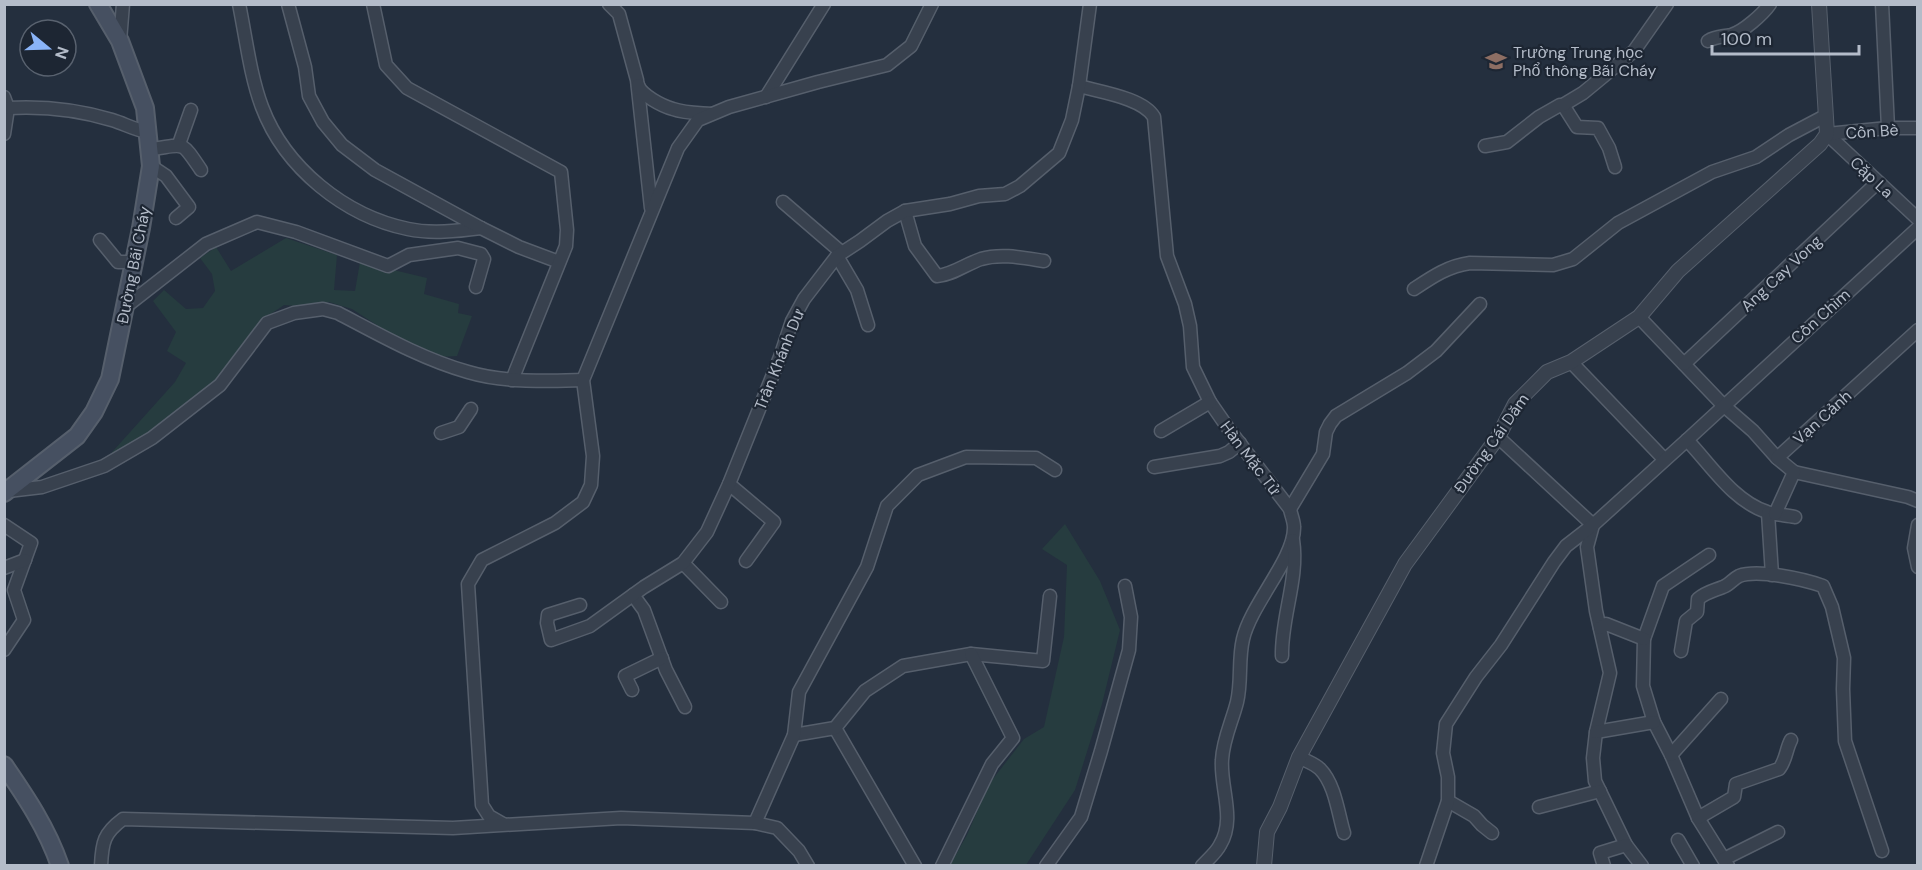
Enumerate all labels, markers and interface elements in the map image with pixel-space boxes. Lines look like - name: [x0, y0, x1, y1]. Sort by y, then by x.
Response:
- north arrow: [18, 18, 78, 78]
- scale bar: [1712, 18, 1859, 56]
- text: 100 m: [1721, 27, 1772, 51]
- place label: Trường Trung học Phổ thông Bãi Cháy: [1513, 42, 1657, 81]
- text: N: [50, 44, 74, 62]
- school or university icon: Trường Trung học Phổ thông Bãi Cháy: [1484, 49, 1508, 73]
- street label: Cồn Bè: [1845, 119, 1899, 144]
- street label: Cặp La: [1846, 152, 1898, 203]
- street label: Đường Bãi Cháy: [112, 204, 155, 326]
- street label: Ang Cay Vong: [1736, 230, 1826, 316]
- street label: Cồn Chìm: [1786, 284, 1854, 349]
- street label: Trần Khánh Dư: [750, 305, 809, 413]
- street label: Vạn Cảnh: [1789, 386, 1856, 449]
- street label: Đường Cái Dăm: [1449, 389, 1534, 497]
- street label: Hàn Mặc Tử: [1216, 417, 1286, 500]

